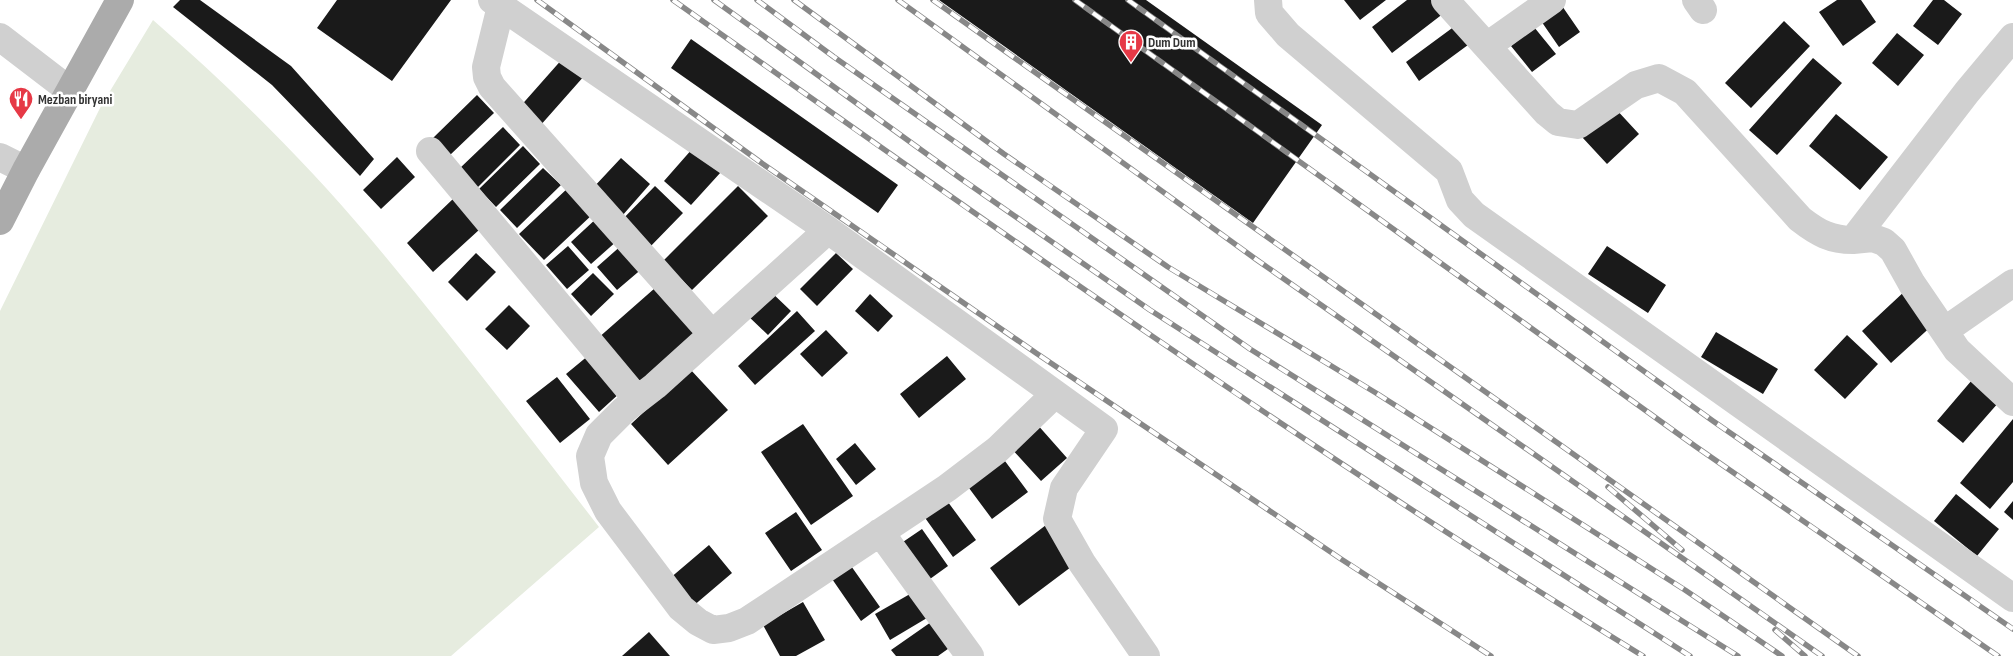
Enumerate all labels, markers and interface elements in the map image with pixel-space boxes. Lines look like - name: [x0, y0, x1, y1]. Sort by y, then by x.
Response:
- building icon: Dum Dum: [1118, 29, 1144, 63]
- place label: Dum Dum: [1148, 34, 1196, 51]
- restaurant icon: Mezban biryani: [8, 86, 34, 120]
- place label: Mezban biryani: [38, 91, 112, 108]

